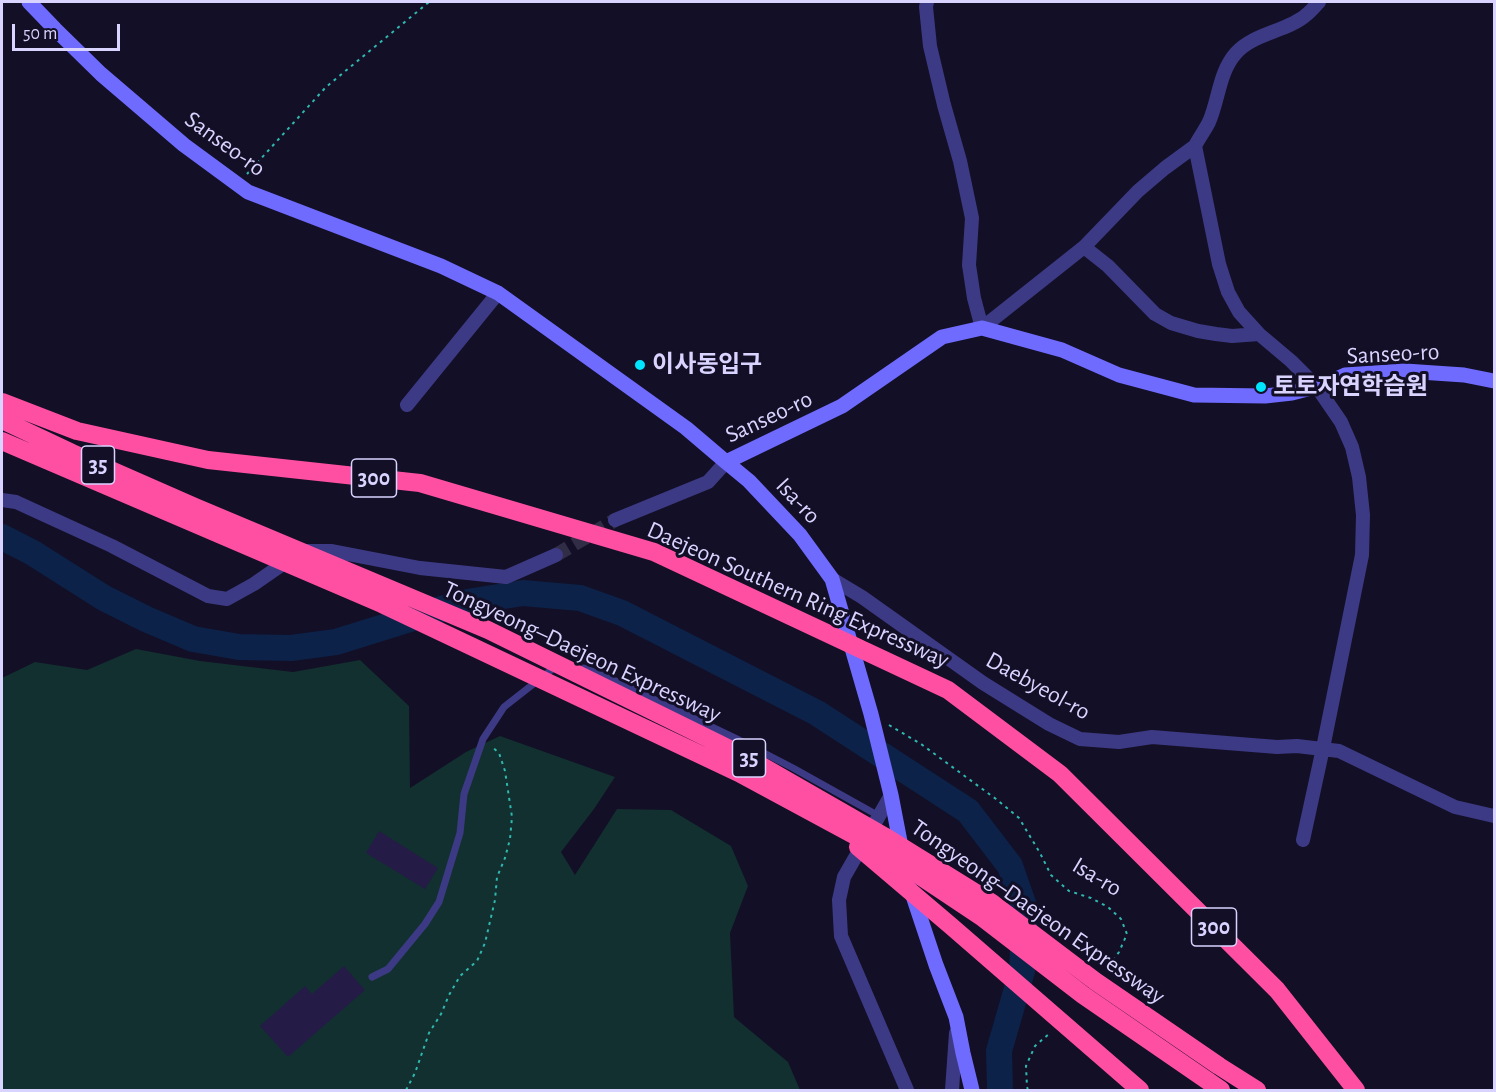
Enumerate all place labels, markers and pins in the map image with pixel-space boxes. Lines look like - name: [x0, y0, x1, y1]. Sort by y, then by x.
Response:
- place label: 이사동입구: [652, 351, 762, 379]
- marker: 이사동입구: [633, 358, 647, 372]
- place label: 토토자연학습원: [1273, 373, 1428, 401]
- marker: 토토자연학습원: [1254, 380, 1268, 394]

